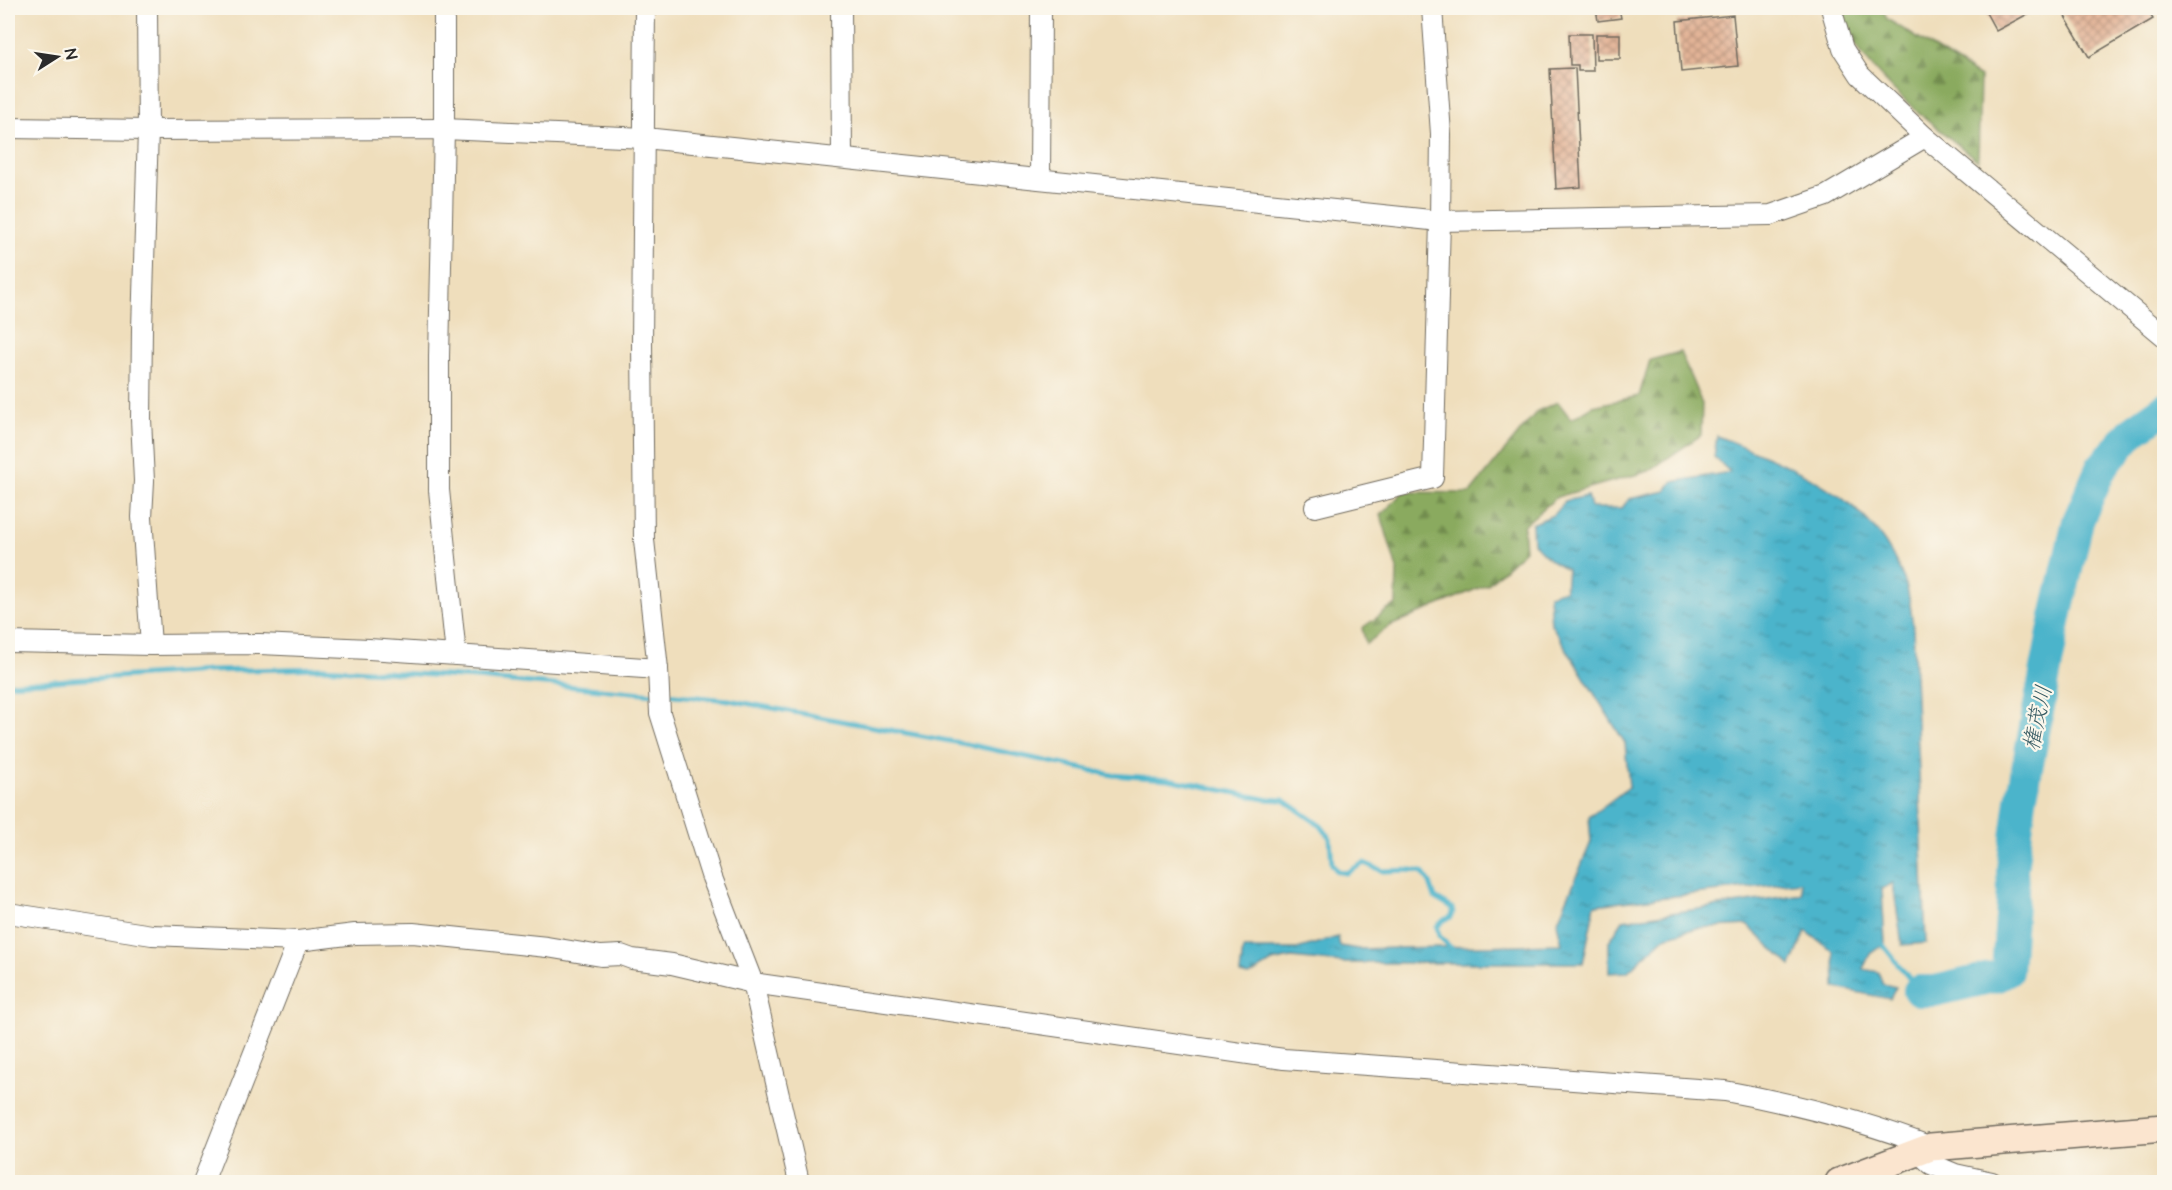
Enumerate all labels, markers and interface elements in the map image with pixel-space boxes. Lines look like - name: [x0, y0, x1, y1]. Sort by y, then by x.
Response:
- north arrow: [27, 27, 87, 87]
- text: N: [59, 47, 82, 61]
- water label: 権茂川: [2016, 682, 2060, 754]

